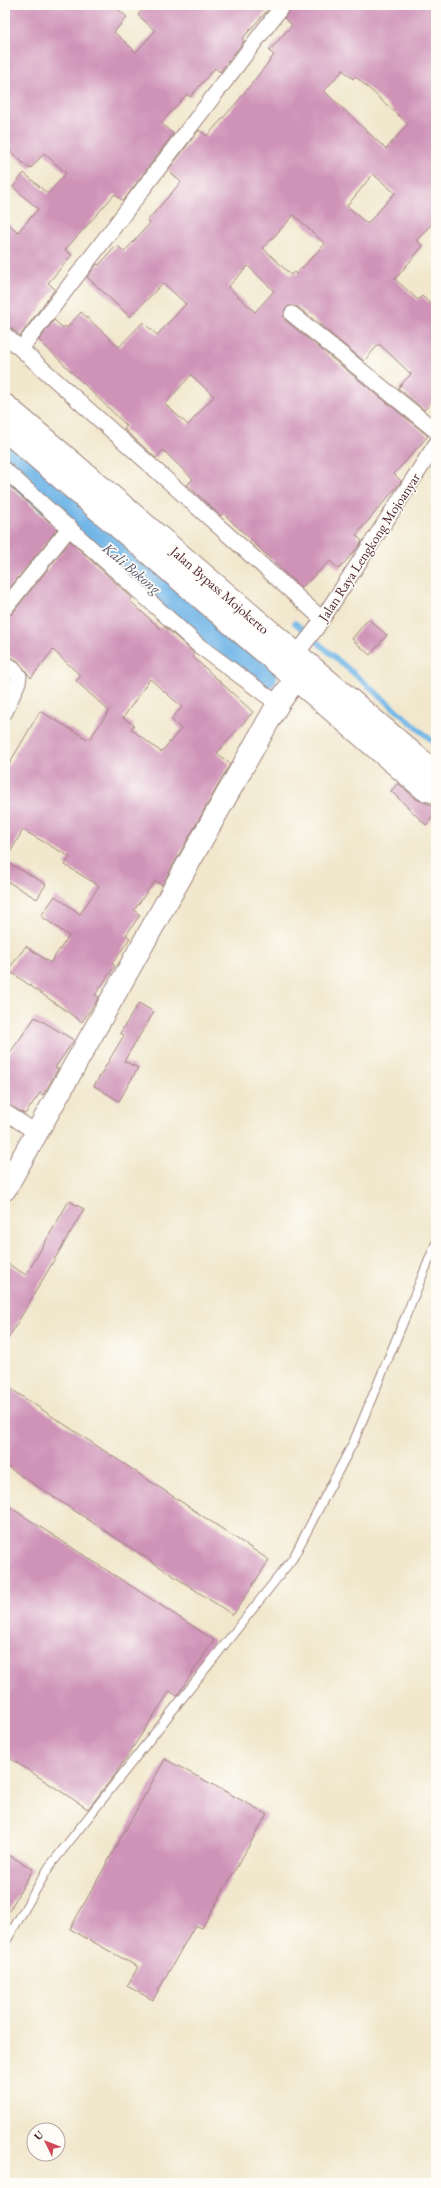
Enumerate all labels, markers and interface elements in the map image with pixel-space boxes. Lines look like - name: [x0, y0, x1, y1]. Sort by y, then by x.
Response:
- street label: Jalan Raya Lengkong Mojoanyar: [314, 469, 424, 626]
- water label: Kali Bokong: [98, 538, 165, 598]
- street label: Jalan Bypass Mojokerto: [166, 541, 273, 638]
- north arrow: [26, 2122, 66, 2162]
- text: U: [31, 2127, 47, 2143]

